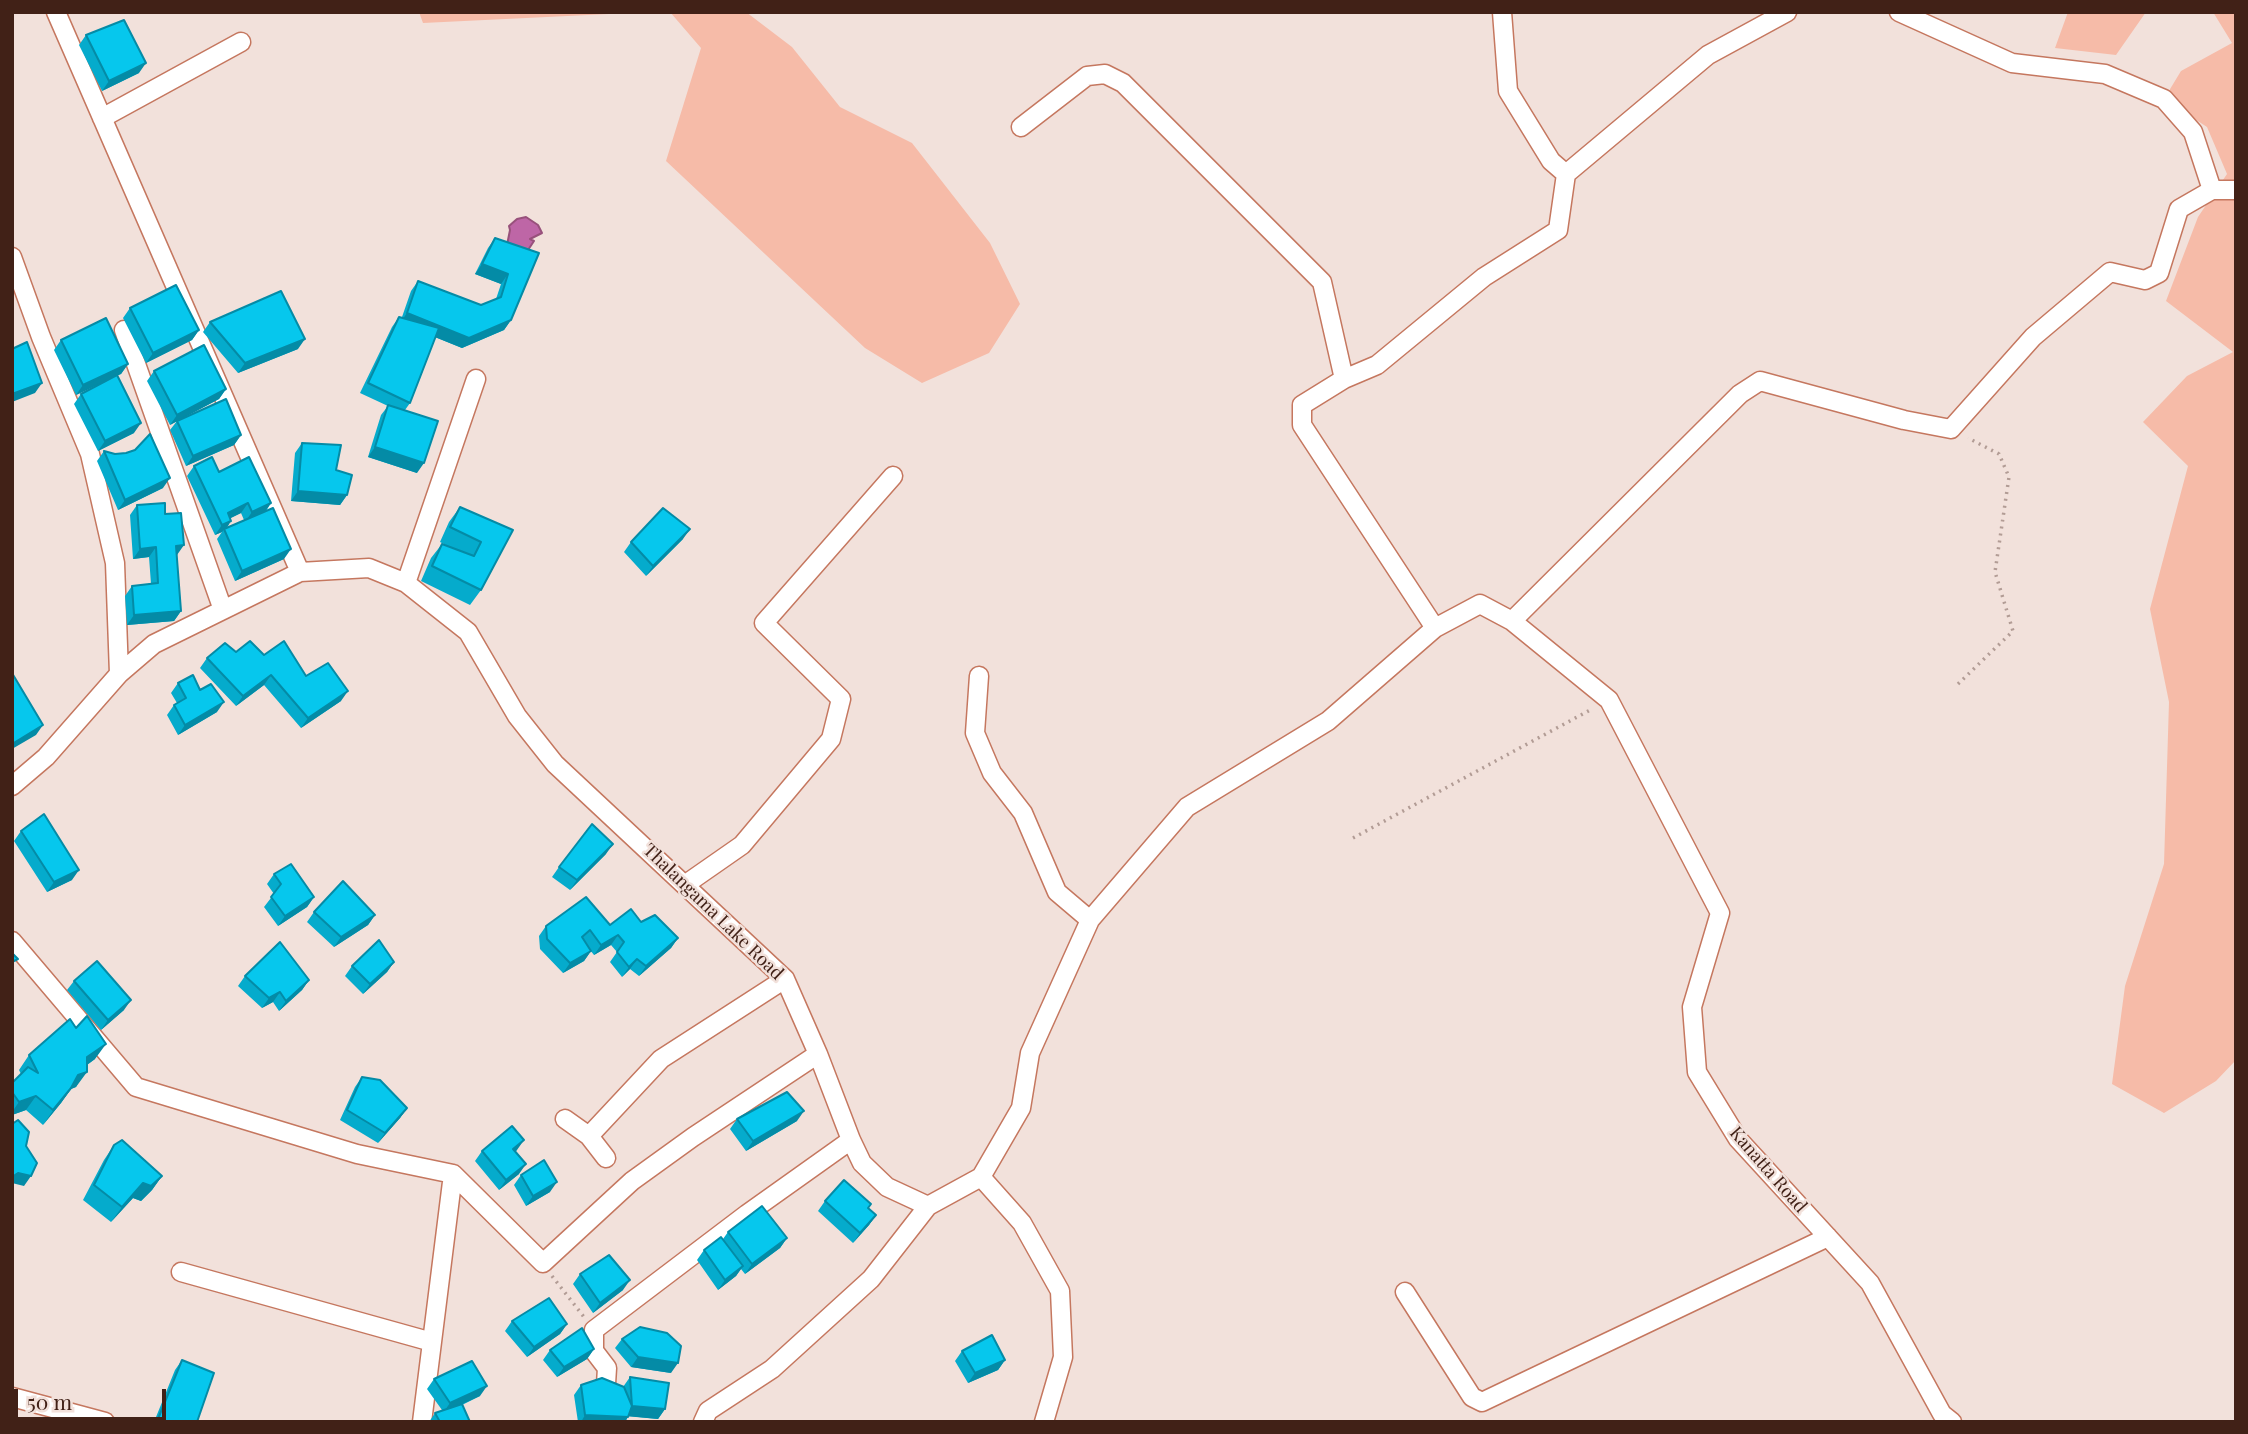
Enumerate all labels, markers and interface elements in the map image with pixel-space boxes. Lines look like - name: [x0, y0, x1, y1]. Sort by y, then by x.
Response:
- street label: Thalangama Lake Road: [638, 839, 788, 985]
- street label: Kanatta Road: [1725, 1123, 1811, 1217]
- scale bar: [18, 1374, 170, 1418]
- text: 50 m: [27, 1387, 72, 1415]

